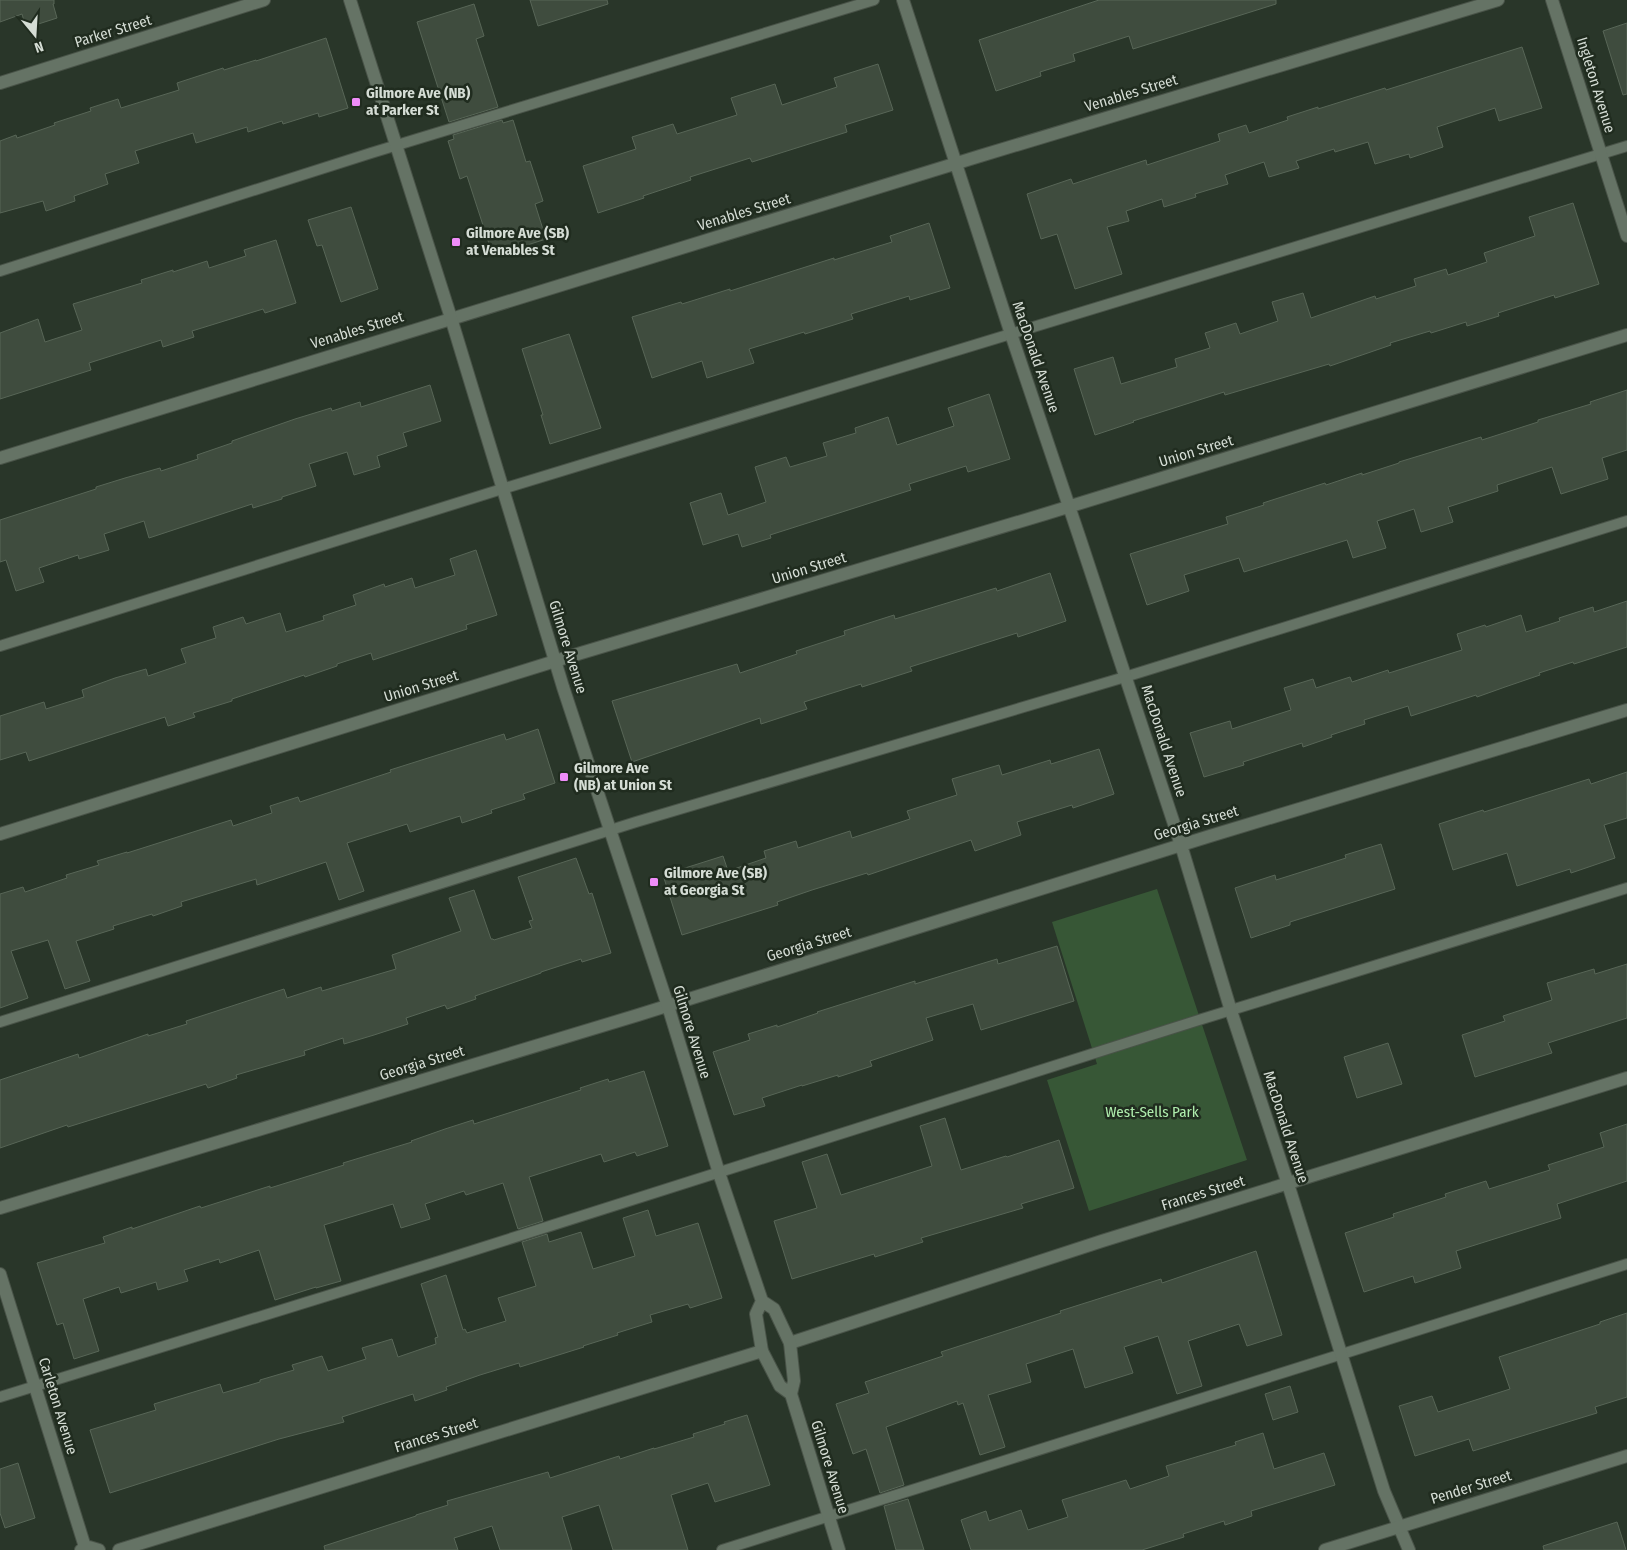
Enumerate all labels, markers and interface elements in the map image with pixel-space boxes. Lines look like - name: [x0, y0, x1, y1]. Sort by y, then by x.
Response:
- north arrow: [10, 10, 60, 60]
- street label: Parker Street: [72, 11, 154, 51]
- street label: Ingleton Avenue: [1573, 35, 1619, 135]
- text: N: [32, 38, 45, 56]
- street label: Venables Street: [1082, 70, 1180, 116]
- place label: Gilmore Ave (NB) at Parker St: [366, 84, 471, 119]
- marker: Gilmore Ave (NB) at Parker St: [350, 96, 362, 108]
- street label: Venables Street: [695, 189, 793, 235]
- place label: Gilmore Ave (SB) at Venables St: [466, 224, 570, 259]
- marker: Gilmore Ave (SB) at Venables St: [450, 236, 462, 248]
- street label: MacDonald Avenue: [1008, 299, 1064, 415]
- street label: Venables Street: [308, 307, 406, 353]
- street label: Union Street: [1157, 431, 1235, 471]
- street label: Union Street: [770, 548, 848, 588]
- street label: Gilmore Avenue: [545, 598, 591, 696]
- street label: Union Street: [382, 666, 460, 706]
- street label: MacDonald Avenue: [1137, 683, 1191, 799]
- place label: Gilmore Ave (NB) at Union St: [574, 759, 673, 794]
- marker: Gilmore Ave (NB) at Union St: [558, 771, 570, 783]
- street label: Georgia Street: [1152, 802, 1241, 844]
- place label: Gilmore Ave (SB) at Georgia St: [664, 864, 768, 899]
- marker: Gilmore Ave (SB) at Georgia St: [648, 876, 660, 888]
- street label: Georgia Street: [765, 923, 854, 965]
- street label: Gilmore Avenue: [669, 983, 715, 1081]
- street label: Georgia Street: [378, 1042, 467, 1084]
- street label: MacDonald Avenue: [1259, 1069, 1313, 1185]
- park label: West-Sells Park: [1105, 1103, 1199, 1121]
- street label: Frances Street: [1159, 1172, 1247, 1214]
- street label: Carleton Avenue: [35, 1355, 81, 1457]
- street label: Frances Street: [392, 1414, 480, 1456]
- street label: Gilmore Avenue: [807, 1418, 853, 1516]
- street label: Pender Street: [1428, 1466, 1514, 1508]

